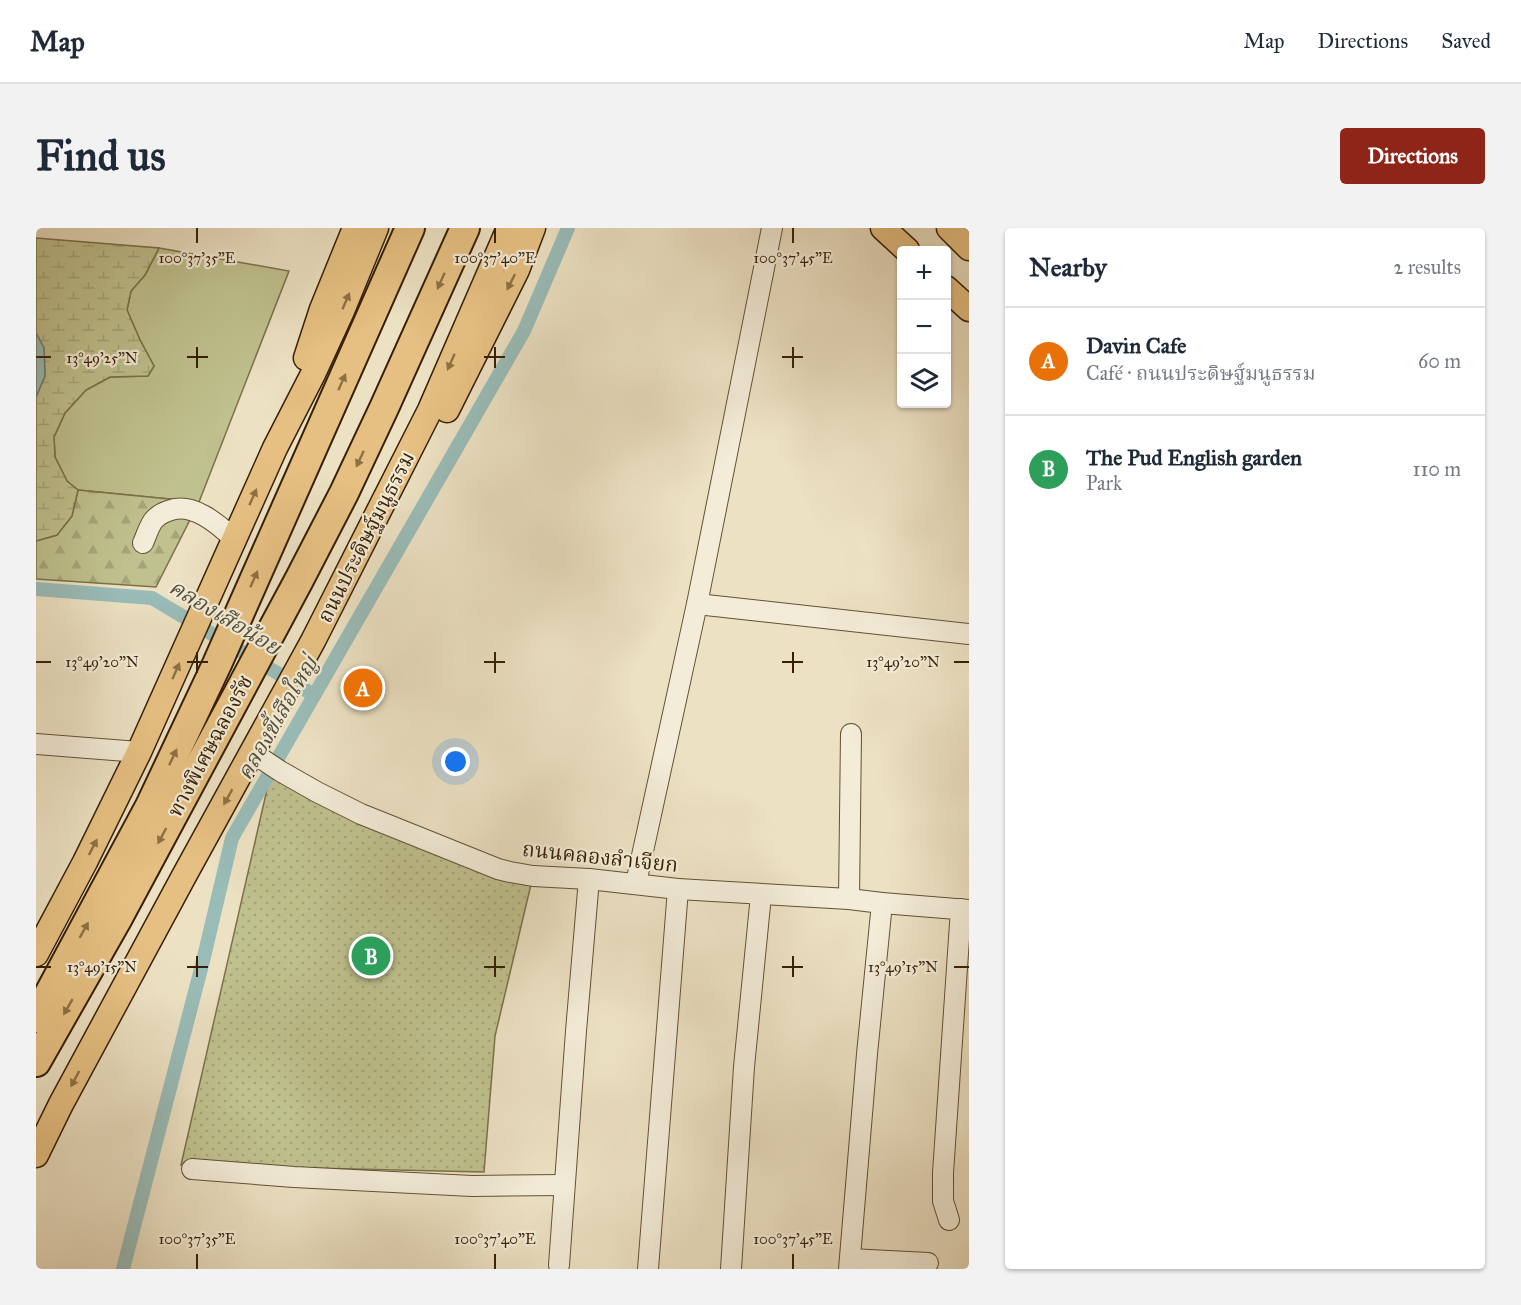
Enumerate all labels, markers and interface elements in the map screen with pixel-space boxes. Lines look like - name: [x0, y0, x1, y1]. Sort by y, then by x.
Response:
- text: Map: [30, 24, 85, 59]
- text: Map: [1244, 28, 1285, 54]
- text: Directions: [1318, 28, 1408, 54]
- text: Saved: [1441, 28, 1491, 54]
- button: Directions: [1340, 128, 1485, 184]
- text: Find us: [36, 130, 166, 182]
- map controls: [897, 246, 951, 408]
- button: +: [897, 246, 951, 300]
- text: 100°37'35"E: [158, 249, 236, 267]
- text: 100°37'40"E: [454, 249, 536, 267]
- text: 100°37'45"E: [753, 249, 833, 267]
- text: Nearby: [1029, 251, 1107, 283]
- text: 2 results: [1393, 255, 1461, 279]
- one-way arrow: [436, 273, 445, 290]
- one-way arrow: [506, 273, 515, 290]
- one-way arrow: [341, 291, 351, 309]
- button: −: [897, 300, 951, 354]
- text: Davin Cafe: [1086, 332, 1186, 359]
- text: 13°49'25"N: [66, 349, 138, 367]
- text: A: [1042, 349, 1055, 373]
- text: 60 m: [1418, 349, 1461, 373]
- one-way arrow: [446, 353, 455, 371]
- button: layers: [897, 354, 951, 408]
- text: Café · ถนนประดิษฐ์มนูธรรม: [1086, 361, 1316, 385]
- one-way arrow: [338, 374, 347, 391]
- text: The Pud English garden: [1086, 444, 1302, 471]
- street label: ถนนประดิษฐ์มนูธรรม: [312, 447, 420, 627]
- one-way arrow: [356, 450, 365, 467]
- text: B: [1042, 457, 1055, 481]
- text: 110 m: [1413, 457, 1461, 481]
- text: Park: [1086, 471, 1122, 495]
- one-way arrow: [249, 488, 258, 505]
- one-way arrow: [250, 571, 259, 588]
- water label: คลองเสือน้อย: [164, 573, 287, 662]
- water label: คลองขี้เสือใหญ่: [228, 647, 325, 785]
- text: 13°49'20"N: [65, 653, 139, 671]
- text: 13°49'20"N: [866, 653, 940, 671]
- one-way arrow: [171, 662, 180, 679]
- pin: A: [344, 666, 382, 710]
- street label: ทางพิเศษฉลองรัช: [162, 671, 258, 821]
- your location: [441, 747, 470, 776]
- one-way arrow: [169, 748, 178, 765]
- one-way arrow: [223, 789, 233, 806]
- one-way arrow: [157, 828, 167, 845]
- street label: ถนนคลองลำเจียก: [521, 836, 679, 878]
- one-way arrow: [88, 839, 98, 856]
- one-way arrow: [79, 921, 89, 938]
- pin: B: [352, 934, 390, 978]
- text: 13°49'15"N: [67, 958, 137, 976]
- text: 13°49'15"N: [868, 958, 938, 976]
- one-way arrow: [63, 998, 73, 1015]
- one-way arrow: [70, 1071, 80, 1088]
- text: 100°37'35"E: [158, 1230, 236, 1248]
- text: 100°37'40"E: [454, 1230, 536, 1248]
- text: 100°37'45"E: [753, 1230, 833, 1248]

